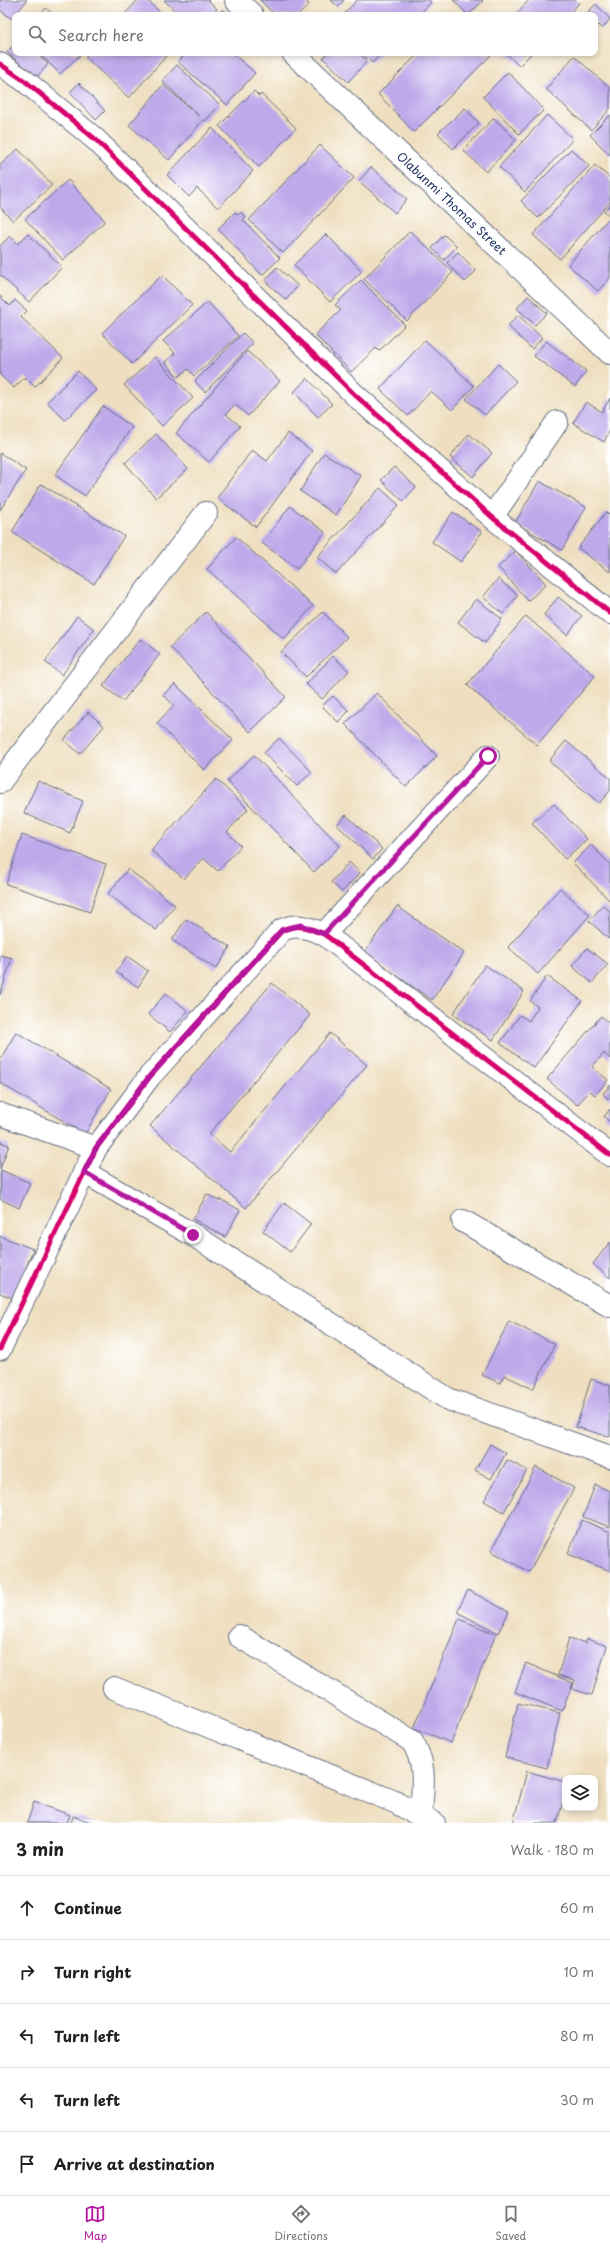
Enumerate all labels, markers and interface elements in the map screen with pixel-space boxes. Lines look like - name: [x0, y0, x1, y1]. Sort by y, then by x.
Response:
- search box: [12, 12, 598, 56]
- icon: search: [26, 23, 48, 45]
- text: Search here: [58, 23, 144, 46]
- street label: Olabunmi Thomas Street: [393, 147, 511, 259]
- route start: [479, 747, 497, 765]
- route end: [184, 1226, 202, 1244]
- map controls: [562, 1775, 598, 1811]
- button: layers: [562, 1775, 598, 1811]
- text: 3 min: [16, 1836, 64, 1862]
- text: Walk · 180 m: [511, 1840, 594, 1859]
- text: Continue: [54, 1896, 122, 1919]
- icon: ahead: [16, 1897, 38, 1919]
- text: 60 m: [560, 1898, 594, 1917]
- text: Turn right: [54, 1960, 131, 1983]
- icon: right: [16, 1961, 38, 1983]
- text: 10 m: [564, 1962, 594, 1981]
- text: Turn left: [54, 2024, 120, 2047]
- icon: left: [16, 2025, 38, 2047]
- text: 80 m: [560, 2026, 594, 2045]
- text: Turn left: [54, 2088, 120, 2111]
- icon: left: [16, 2089, 38, 2111]
- text: 30 m: [560, 2090, 594, 2109]
- text: Arrive at destination: [54, 2152, 215, 2175]
- icon: arrive: [16, 2153, 38, 2175]
- tab: Map: [84, 2203, 107, 2244]
- tab: Directions: [274, 2203, 328, 2244]
- tab: Saved: [495, 2203, 526, 2244]

